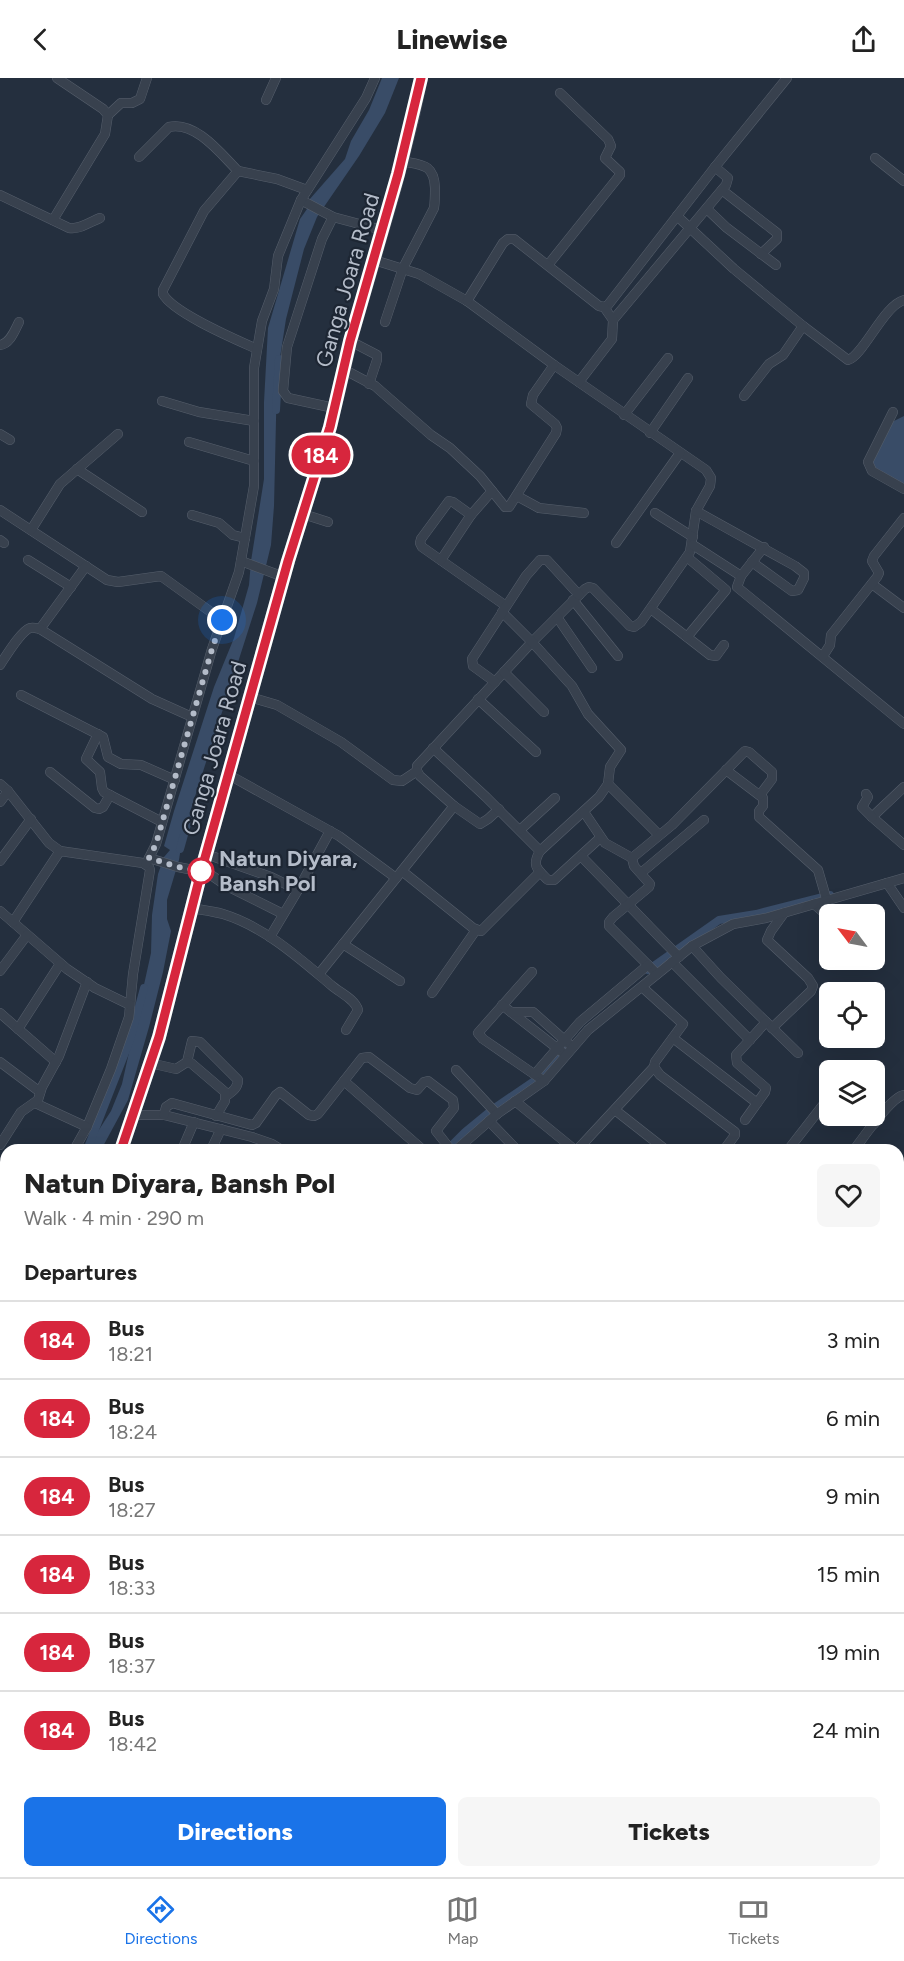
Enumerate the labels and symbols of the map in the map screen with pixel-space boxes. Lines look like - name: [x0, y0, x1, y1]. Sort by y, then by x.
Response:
- street label: Ganga Joara Road: [310, 190, 385, 370]
- line badge: 184: [286, 436, 356, 475]
- your location: [207, 605, 237, 635]
- street label: Ganga Joara Road: [177, 658, 252, 838]
- place label: Natun Diyara, Bansh Pol: [219, 845, 358, 897]
- marker: Natun Diyara, Bansh Pol: [188, 858, 214, 884]
- north arrow: [819, 904, 885, 970]

